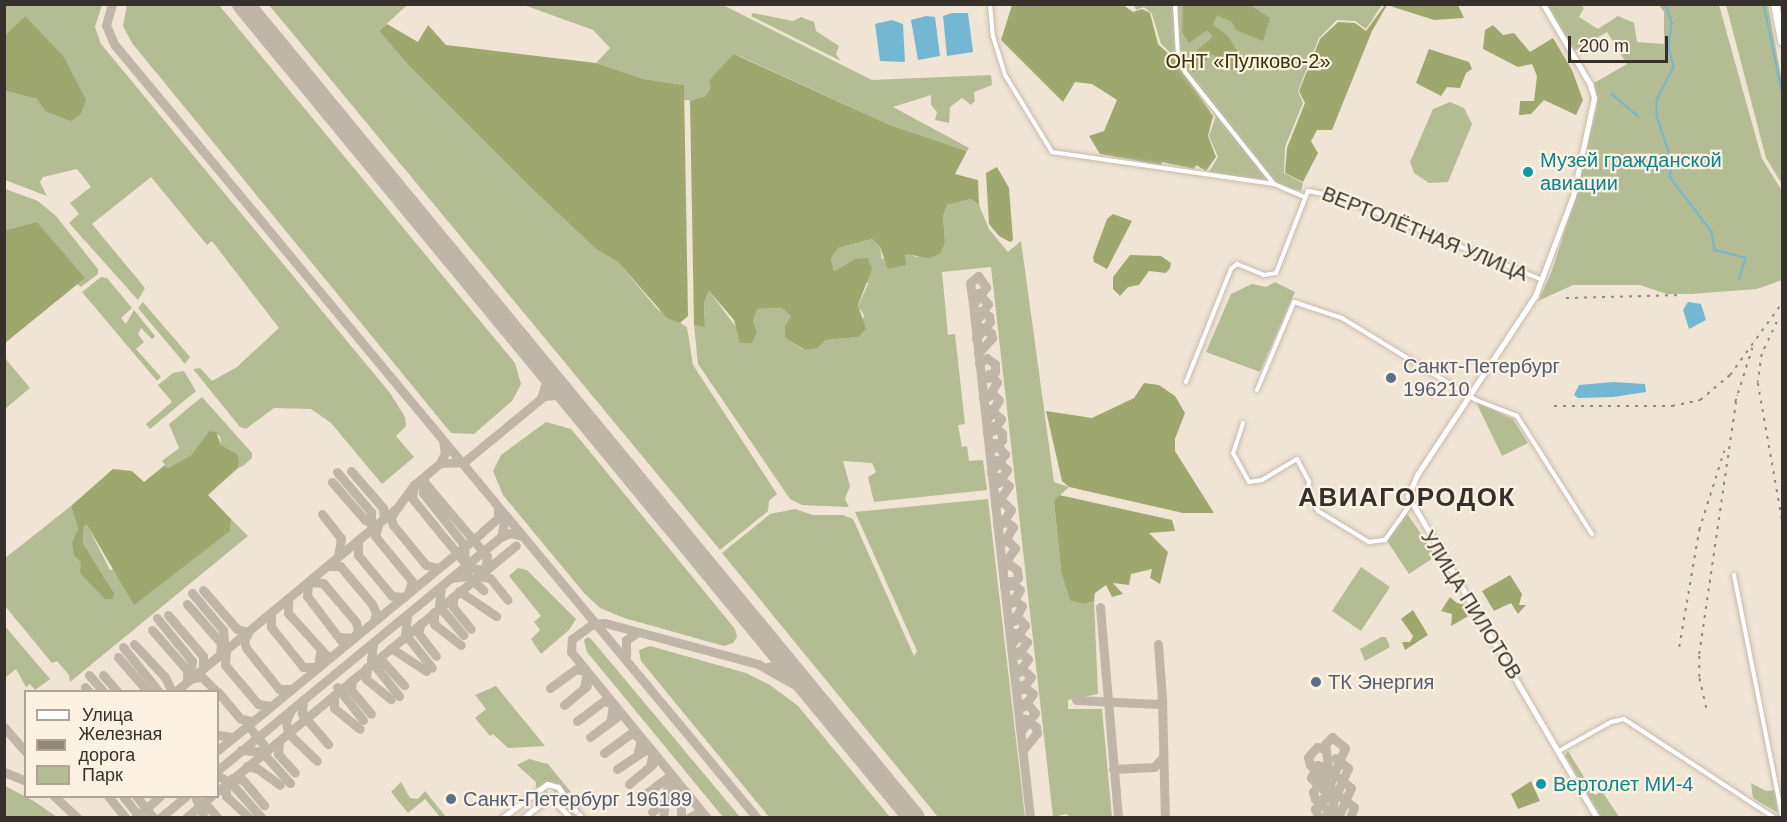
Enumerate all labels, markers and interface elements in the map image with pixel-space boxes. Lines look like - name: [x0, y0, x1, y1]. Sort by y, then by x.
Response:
- scale bar: [1571, 24, 1672, 62]
- text: 200 m: [1579, 36, 1629, 56]
- park label: ОНТ «Пулково-2»: [1165, 49, 1331, 73]
- place label: Музей гражданской авиации: [1540, 148, 1722, 195]
- marker: Музей гражданской авиации: [1521, 165, 1535, 179]
- street label: ВЕРТОЛЁТНАЯ УЛИЦА: [1319, 182, 1531, 286]
- place label: Санкт-Петербург 196210: [1403, 354, 1560, 401]
- marker: Санкт-Петербург 196210: [1384, 371, 1398, 385]
- district label: АВИАГОРОДОК: [1298, 482, 1516, 514]
- street label: УЛИЦА ПИЛОТОВ: [1416, 526, 1526, 684]
- place label: ТК Энергия: [1328, 670, 1434, 694]
- marker: ТК Энергия: [1309, 675, 1323, 689]
- legend: [24, 690, 219, 798]
- text: Улица: [82, 705, 133, 725]
- text: Железная дорога: [78, 724, 162, 765]
- text: Парк: [82, 765, 123, 785]
- place label: Вертолет МИ-4: [1553, 772, 1693, 796]
- marker: Вертолет МИ-4: [1534, 777, 1548, 791]
- place label: Санкт-Петербург 196189: [463, 787, 692, 811]
- marker: Санкт-Петербург 196189: [444, 792, 458, 806]

